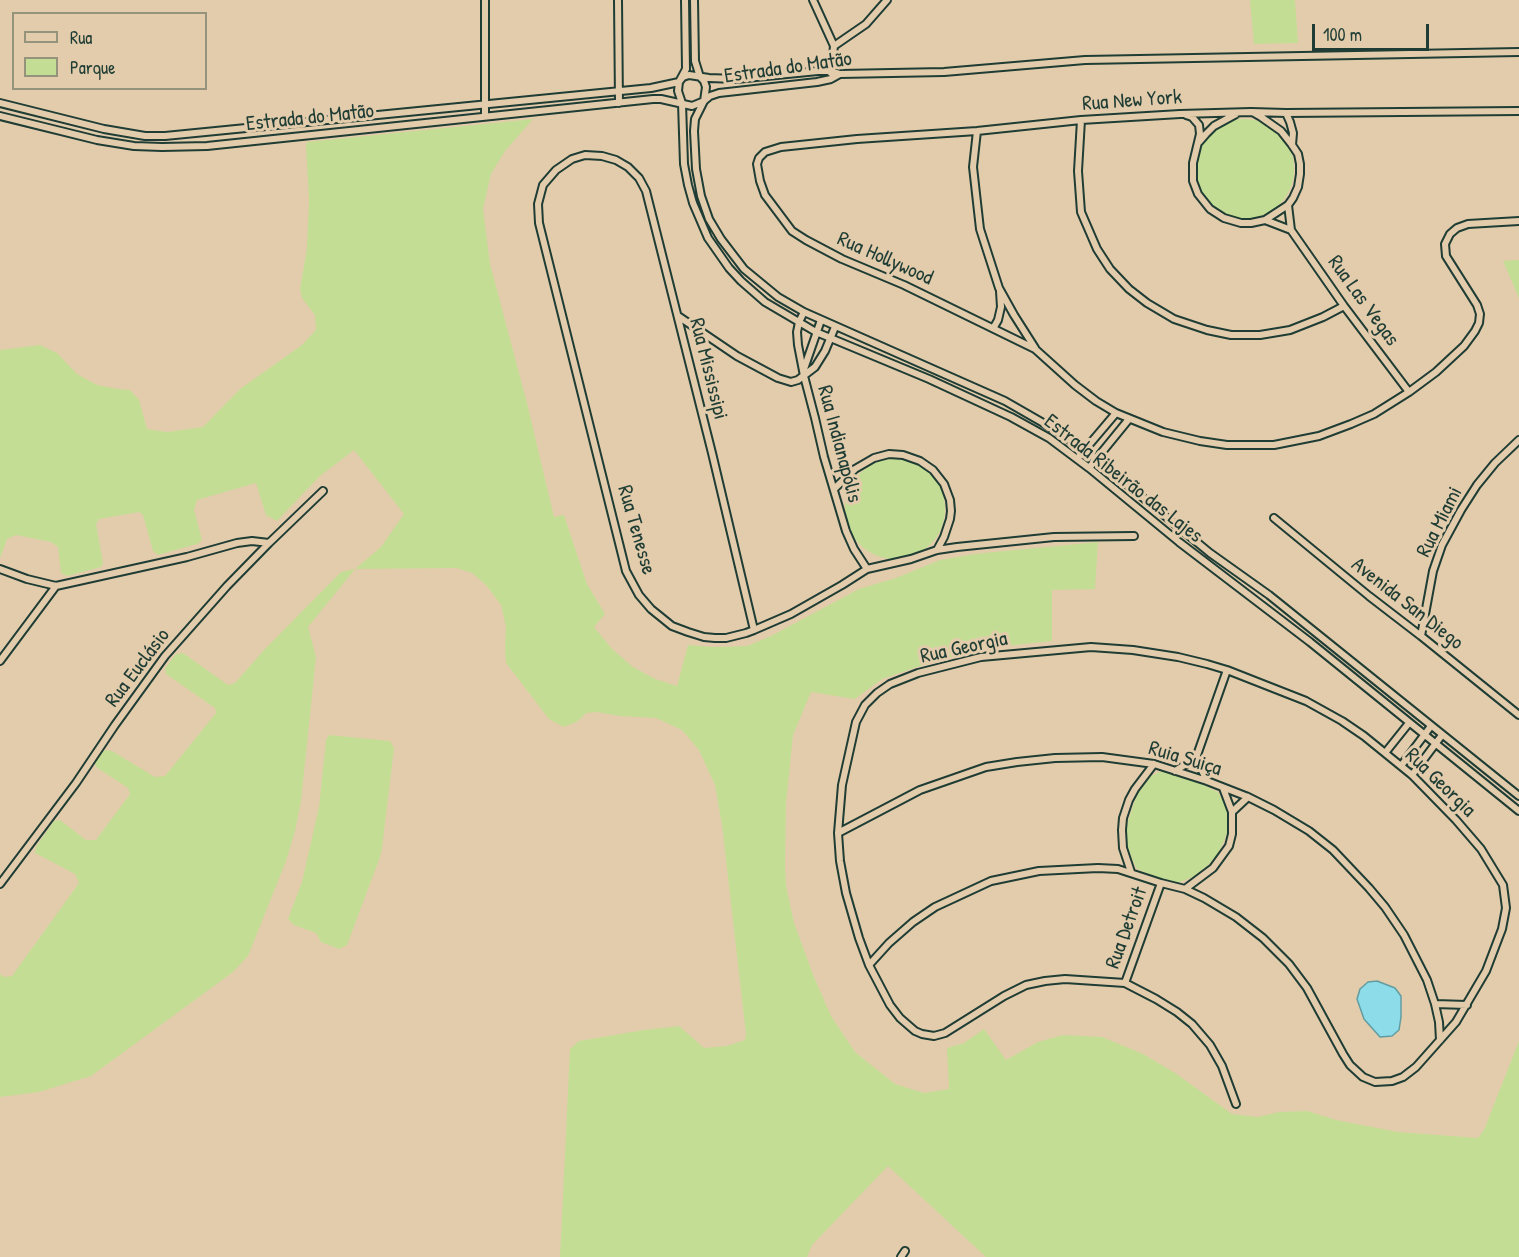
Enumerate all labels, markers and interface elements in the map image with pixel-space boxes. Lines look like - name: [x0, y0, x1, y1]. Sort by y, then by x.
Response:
- legend: [12, 12, 207, 90]
- scale bar: [1315, 12, 1432, 50]
- text: 100 m: [1323, 22, 1362, 47]
- text: Rua: [70, 25, 92, 50]
- street label: Estrada do Matão: [723, 47, 853, 89]
- text: Parque: [70, 55, 115, 80]
- street label: Rua New York: [1081, 85, 1183, 117]
- street label: Estrada do Matão: [245, 99, 375, 137]
- street label: Rua Hollywood: [833, 227, 937, 291]
- street label: Rua Las Vegas: [1322, 251, 1404, 351]
- street label: Rua Mississipi: [683, 316, 733, 422]
- street label: Rua Indianapólis: [811, 383, 867, 505]
- street label: Estrada Ribeirão das Lajes: [1039, 409, 1207, 549]
- street label: Rua Tenesse: [611, 483, 661, 577]
- street label: Rua Miami: [1412, 483, 1468, 561]
- street label: Avenida San Diego: [1346, 552, 1468, 656]
- street label: Rua Euclásio: [100, 624, 176, 712]
- street label: Rua Georgia: [918, 626, 1010, 670]
- street label: Ruia Suiça: [1146, 736, 1224, 782]
- street label: Rua Georgia: [1400, 743, 1480, 823]
- street label: Rua Detroit: [1101, 884, 1153, 972]

